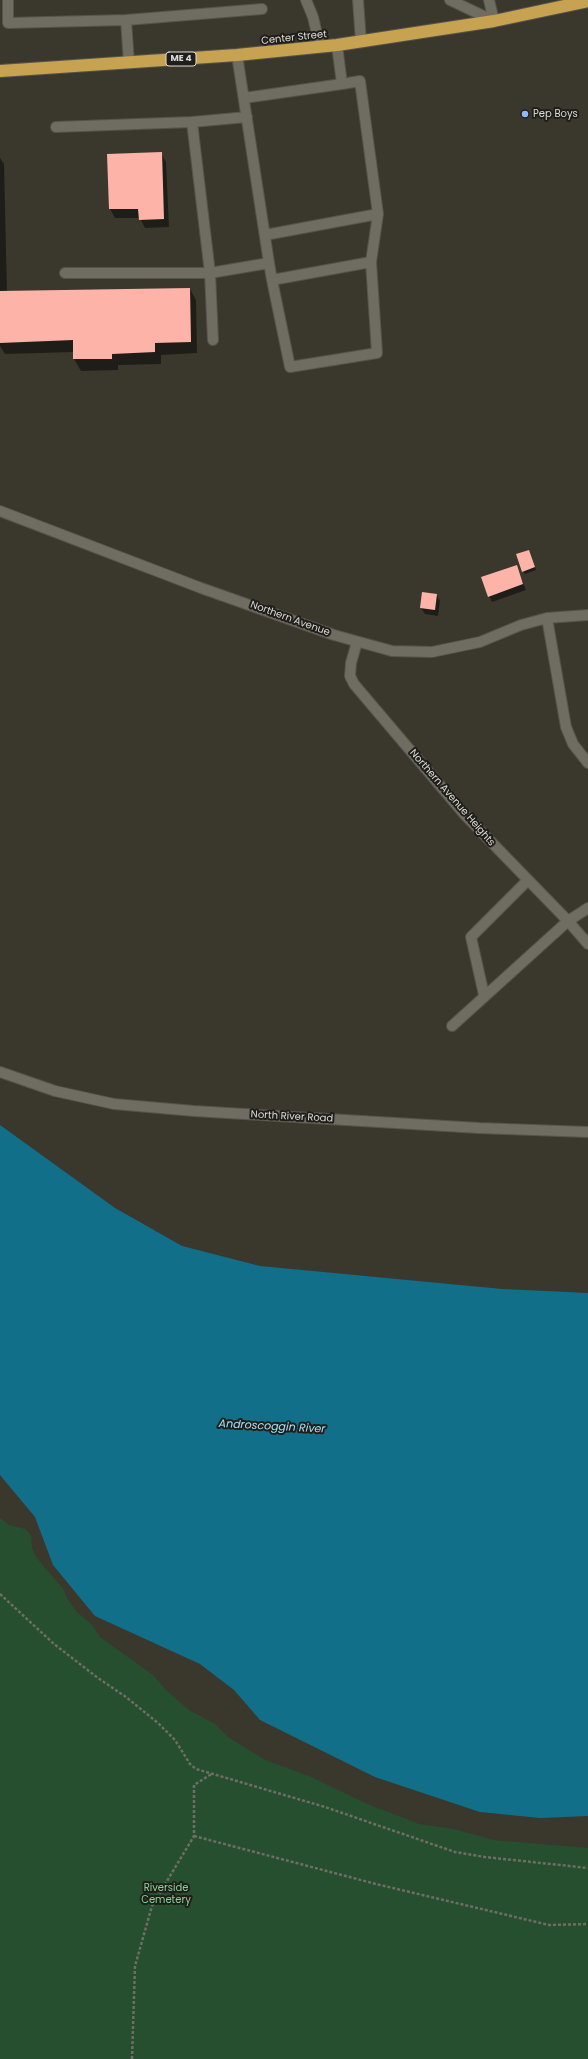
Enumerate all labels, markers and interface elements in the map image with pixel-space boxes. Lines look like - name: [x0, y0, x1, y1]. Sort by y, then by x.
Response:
- street label: Center Street: [261, 29, 327, 47]
- road number: ME 4: [166, 52, 196, 66]
- place label: Pep Boys: [533, 108, 578, 120]
- marker: Pep Boys: [520, 109, 530, 119]
- street label: Northern Avenue: [249, 599, 331, 639]
- street label: Northern Avenue Heights: [407, 747, 497, 849]
- street label: North River Road: [250, 1109, 334, 1125]
- water label: Androscoggin River: [218, 1418, 326, 1436]
- park label: Riverside Cemetery: [141, 1882, 191, 1906]

